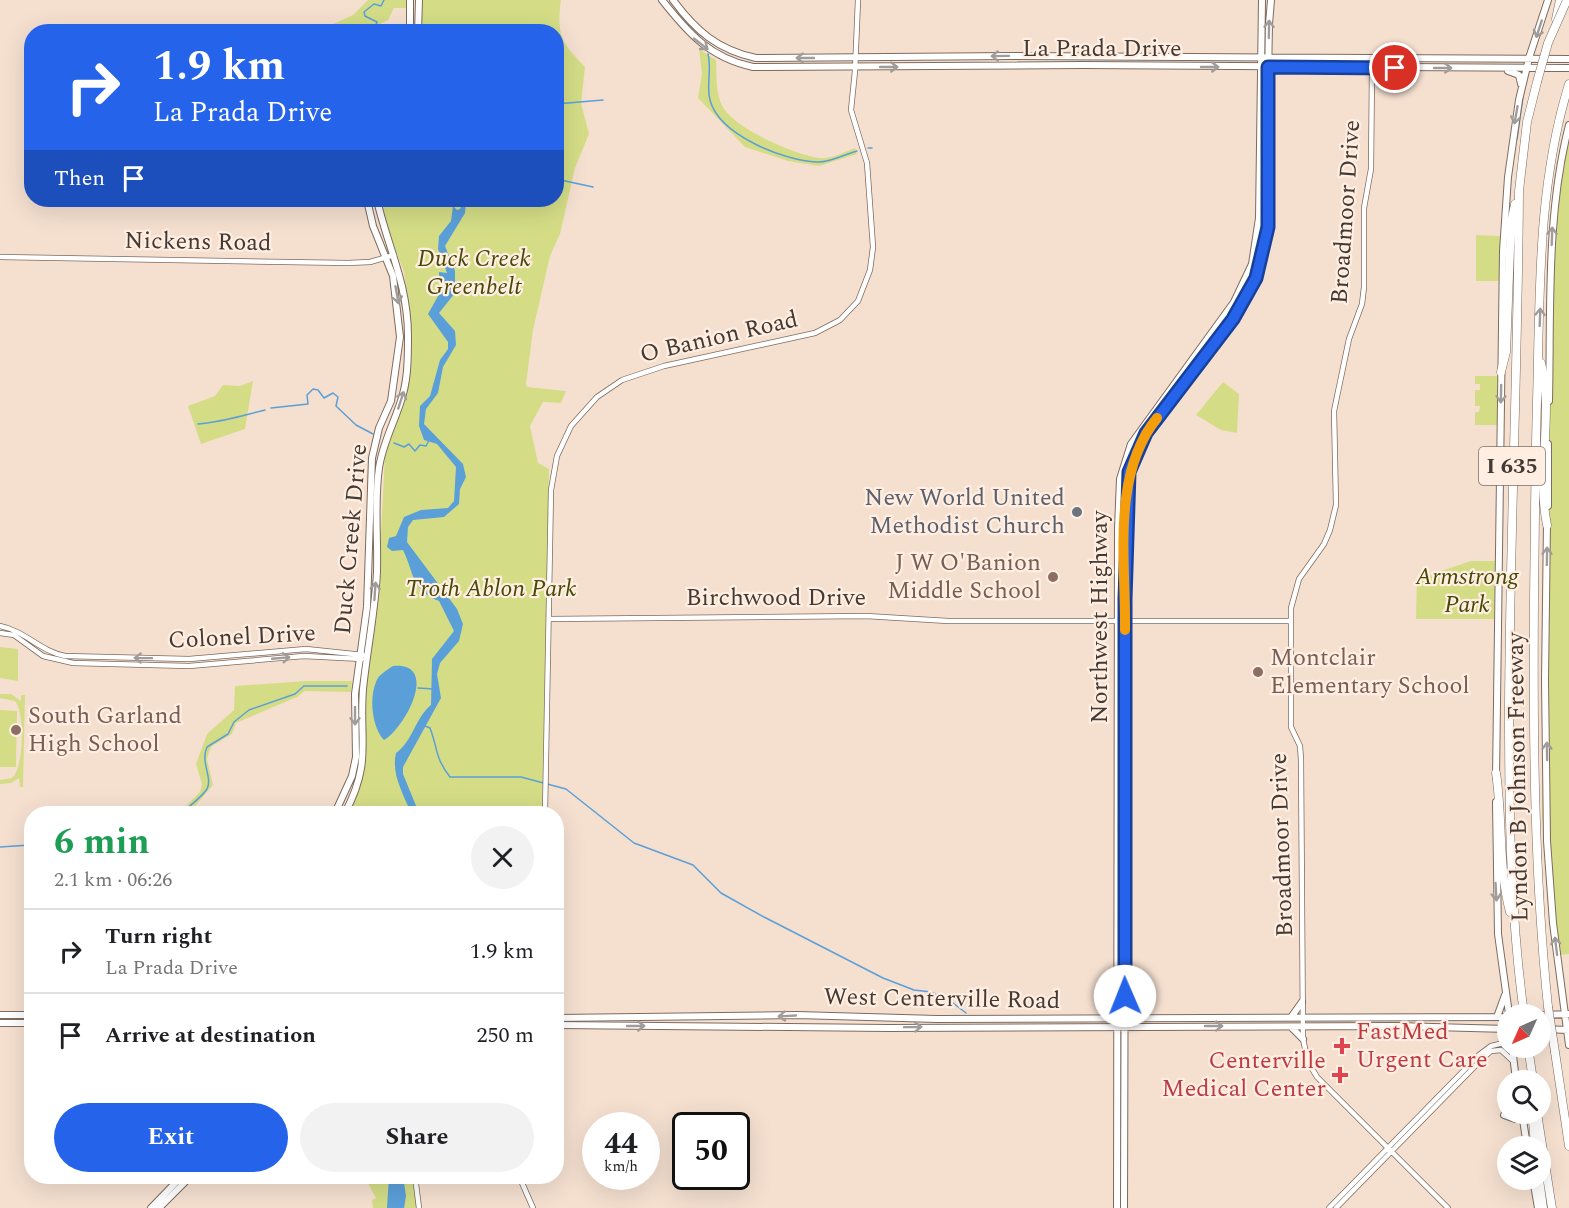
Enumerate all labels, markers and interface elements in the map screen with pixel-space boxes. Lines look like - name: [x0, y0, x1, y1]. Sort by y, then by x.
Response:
- one-way arrow: [1533, 19, 1544, 38]
- one-way arrow: [1263, 20, 1274, 40]
- street label: La Prada Drive: [1022, 31, 1182, 67]
- text: 1.9 km: [153, 35, 285, 98]
- one-way arrow: [692, 37, 708, 50]
- pin: [1369, 42, 1420, 93]
- icon: right: [54, 48, 132, 126]
- one-way arrow: [990, 50, 1010, 62]
- icon: arrive: [1378, 51, 1411, 84]
- one-way arrow: [795, 53, 815, 64]
- one-way arrow: [879, 61, 899, 73]
- one-way arrow: [1200, 61, 1220, 73]
- one-way arrow: [1432, 62, 1452, 74]
- text: La Prada Drive: [153, 92, 332, 134]
- one-way arrow: [1510, 105, 1521, 125]
- street label: Broadmoor Drive: [1322, 119, 1370, 305]
- text: Then: [54, 162, 105, 195]
- icon: arrive: [117, 162, 150, 195]
- street label: Nickens Road: [124, 223, 272, 261]
- one-way arrow: [1547, 226, 1558, 246]
- park label: Duck Creek Greenbelt: [417, 241, 531, 305]
- one-way arrow: [392, 285, 403, 304]
- street label: O Banion Road: [636, 301, 802, 373]
- one-way arrow: [1534, 307, 1545, 327]
- one-way arrow: [1495, 383, 1507, 403]
- one-way arrow: [396, 391, 407, 410]
- street label: Duck Creek Drive: [325, 442, 377, 636]
- road number: I 635: [1479, 447, 1545, 485]
- place label: New World United Methodist Church: [864, 480, 1065, 544]
- marker: New World United Methodist Church: [1070, 505, 1084, 519]
- street label: Northwest Highway: [1082, 509, 1118, 723]
- place label: J W O'Banion Middle School: [887, 545, 1041, 609]
- one-way arrow: [1541, 547, 1552, 567]
- park label: Armstrong Park: [1415, 559, 1520, 623]
- marker: J W O'Banion Middle School: [1046, 570, 1060, 584]
- park label: Troth Ablon Park: [405, 571, 577, 607]
- street label: Birchwood Drive: [686, 580, 866, 616]
- one-way arrow: [370, 581, 381, 601]
- street label: Colonel Drive: [167, 615, 317, 659]
- street label: Lyndon B Johnson Freeway: [1497, 630, 1539, 922]
- place label: Montclair Elementary School: [1270, 640, 1470, 704]
- one-way arrow: [134, 652, 154, 664]
- one-way arrow: [271, 652, 291, 663]
- marker: Montclair Elementary School: [1251, 665, 1265, 679]
- place label: South Garland High School: [28, 698, 182, 762]
- one-way arrow: [349, 705, 361, 725]
- marker: South Garland High School: [9, 723, 23, 737]
- one-way arrow: [1542, 742, 1553, 762]
- street label: Broadmoor Drive: [1261, 752, 1303, 938]
- text: 6 min: [54, 815, 150, 870]
- button: close: [471, 826, 534, 889]
- text: 2.1 km · 06:26: [54, 865, 172, 895]
- one-way arrow: [1490, 882, 1501, 902]
- text: Turn right: [105, 920, 212, 953]
- icon: right: [54, 935, 87, 968]
- text: 1.9 km: [470, 935, 534, 968]
- one-way arrow: [1550, 936, 1561, 956]
- text: La Prada Drive: [105, 953, 238, 983]
- position arrow: [1093, 964, 1157, 1028]
- street label: West Centerville Road: [823, 979, 1061, 1019]
- north arrow: [1497, 1004, 1551, 1058]
- map controls: [1497, 1004, 1551, 1190]
- one-way arrow: [778, 1011, 798, 1022]
- place label: FastMed Urgent Care: [1356, 1014, 1488, 1078]
- icon: arrive: [54, 1019, 87, 1052]
- text: Arrive at destination: [105, 1019, 316, 1052]
- text: 250 m: [477, 1019, 534, 1052]
- one-way arrow: [625, 1020, 645, 1032]
- one-way arrow: [1203, 1020, 1223, 1032]
- one-way arrow: [902, 1022, 922, 1033]
- marker: FastMed Urgent Care: [1333, 1037, 1351, 1055]
- place label: Centerville Medical Center: [1162, 1043, 1326, 1107]
- marker: Centerville Medical Center: [1331, 1066, 1349, 1084]
- button: search: [1497, 1070, 1551, 1124]
- button: Exit: [54, 1103, 288, 1172]
- button: Share: [300, 1103, 534, 1172]
- speed limit sign: 50: [672, 1112, 750, 1190]
- text: 44: [604, 1121, 638, 1167]
- button: layers: [1497, 1136, 1551, 1190]
- text: km/h: [604, 1155, 638, 1178]

